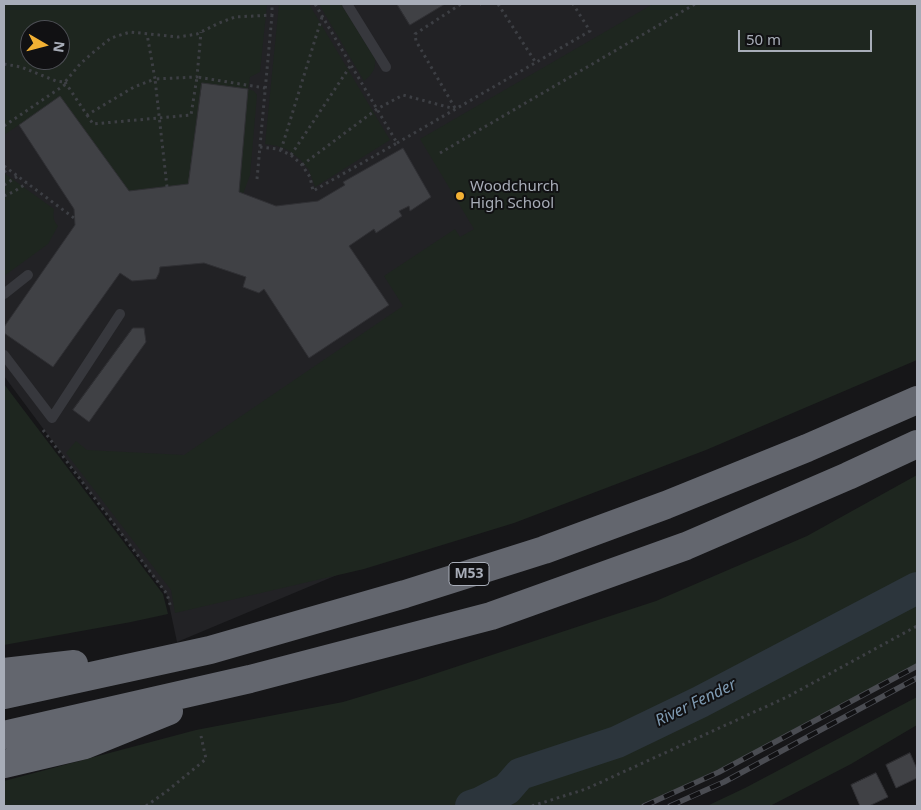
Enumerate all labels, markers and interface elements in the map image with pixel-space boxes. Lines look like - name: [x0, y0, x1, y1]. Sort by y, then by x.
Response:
- north arrow: [20, 20, 70, 70]
- scale bar: [741, 20, 875, 52]
- text: 50 m: [746, 29, 781, 49]
- text: N: [49, 40, 70, 54]
- place label: Woodchurch High School: [470, 178, 559, 213]
- marker: Woodchurch High School: [454, 190, 466, 202]
- road number: M53: [449, 562, 489, 586]
- water label: River Fender: [652, 675, 740, 731]

